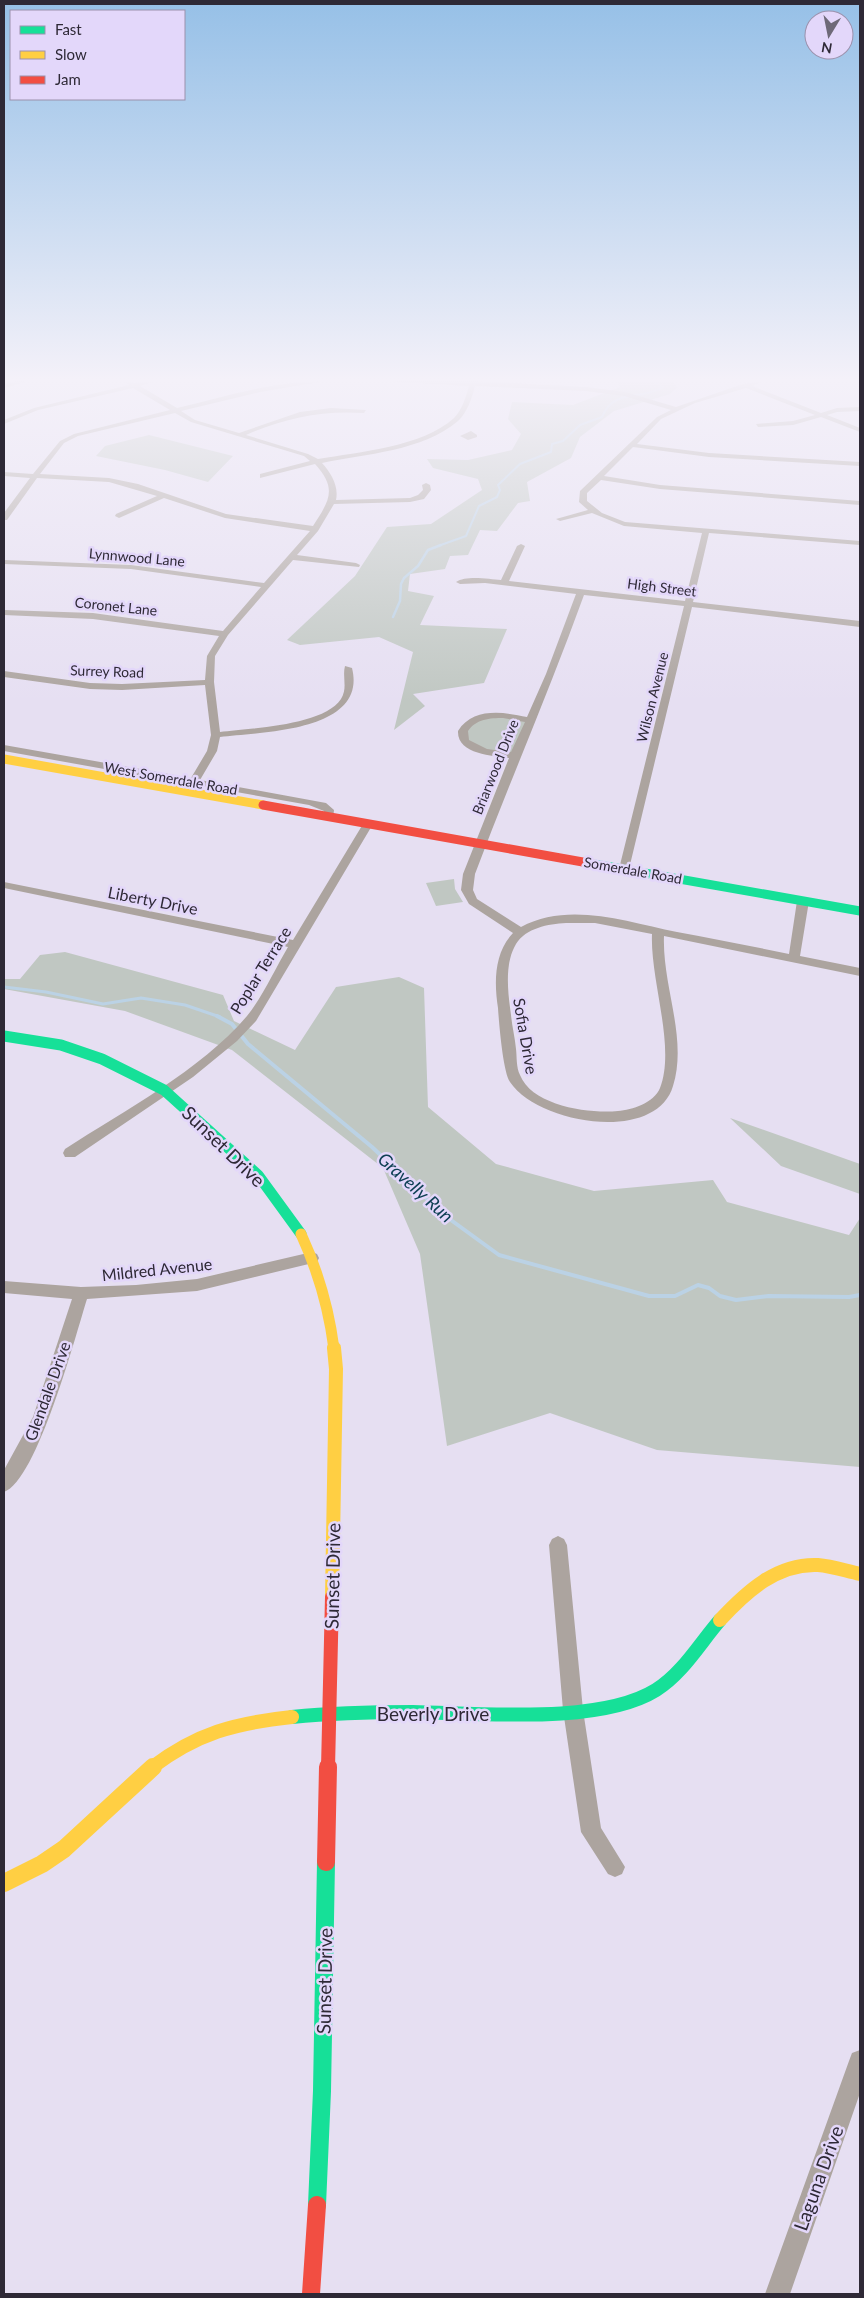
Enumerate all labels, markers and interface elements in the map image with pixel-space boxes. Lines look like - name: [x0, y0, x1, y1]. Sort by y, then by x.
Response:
- legend: [10, 10, 185, 100]
- north arrow: [804, 10, 854, 60]
- text: Fast: [55, 20, 82, 38]
- text: N: [820, 39, 833, 58]
- text: Slow: [55, 45, 87, 63]
- text: Jam: [55, 70, 81, 88]
- street label: Lynnwood Lane: [88, 544, 186, 570]
- street label: High Street: [626, 574, 698, 600]
- street label: Coronet Lane: [74, 593, 158, 619]
- street label: Wilson Avenue: [633, 650, 671, 744]
- street label: Surrey Road: [70, 661, 144, 681]
- street label: Briarwood Drive: [468, 717, 522, 817]
- street label: West Somerdale Road: [103, 758, 239, 798]
- street label: Somerdale Road: [583, 853, 683, 887]
- street label: Liberty Drive: [106, 882, 200, 918]
- street label: Poplar Terrace: [226, 923, 294, 1017]
- street label: Sofia Drive: [510, 996, 542, 1076]
- street label: Sunset Drive: [178, 1101, 270, 1191]
- water label: Gravelly Run: [374, 1147, 458, 1227]
- street label: Mildred Avenue: [101, 1254, 213, 1284]
- street label: Glendale Drive: [20, 1339, 74, 1443]
- street label: Sunset Drive: [320, 1523, 344, 1629]
- street label: Beverly Drive: [377, 1702, 489, 1725]
- street label: Sunset Drive: [312, 1928, 336, 2034]
- street label: Laguna Drive: [788, 2122, 848, 2234]

